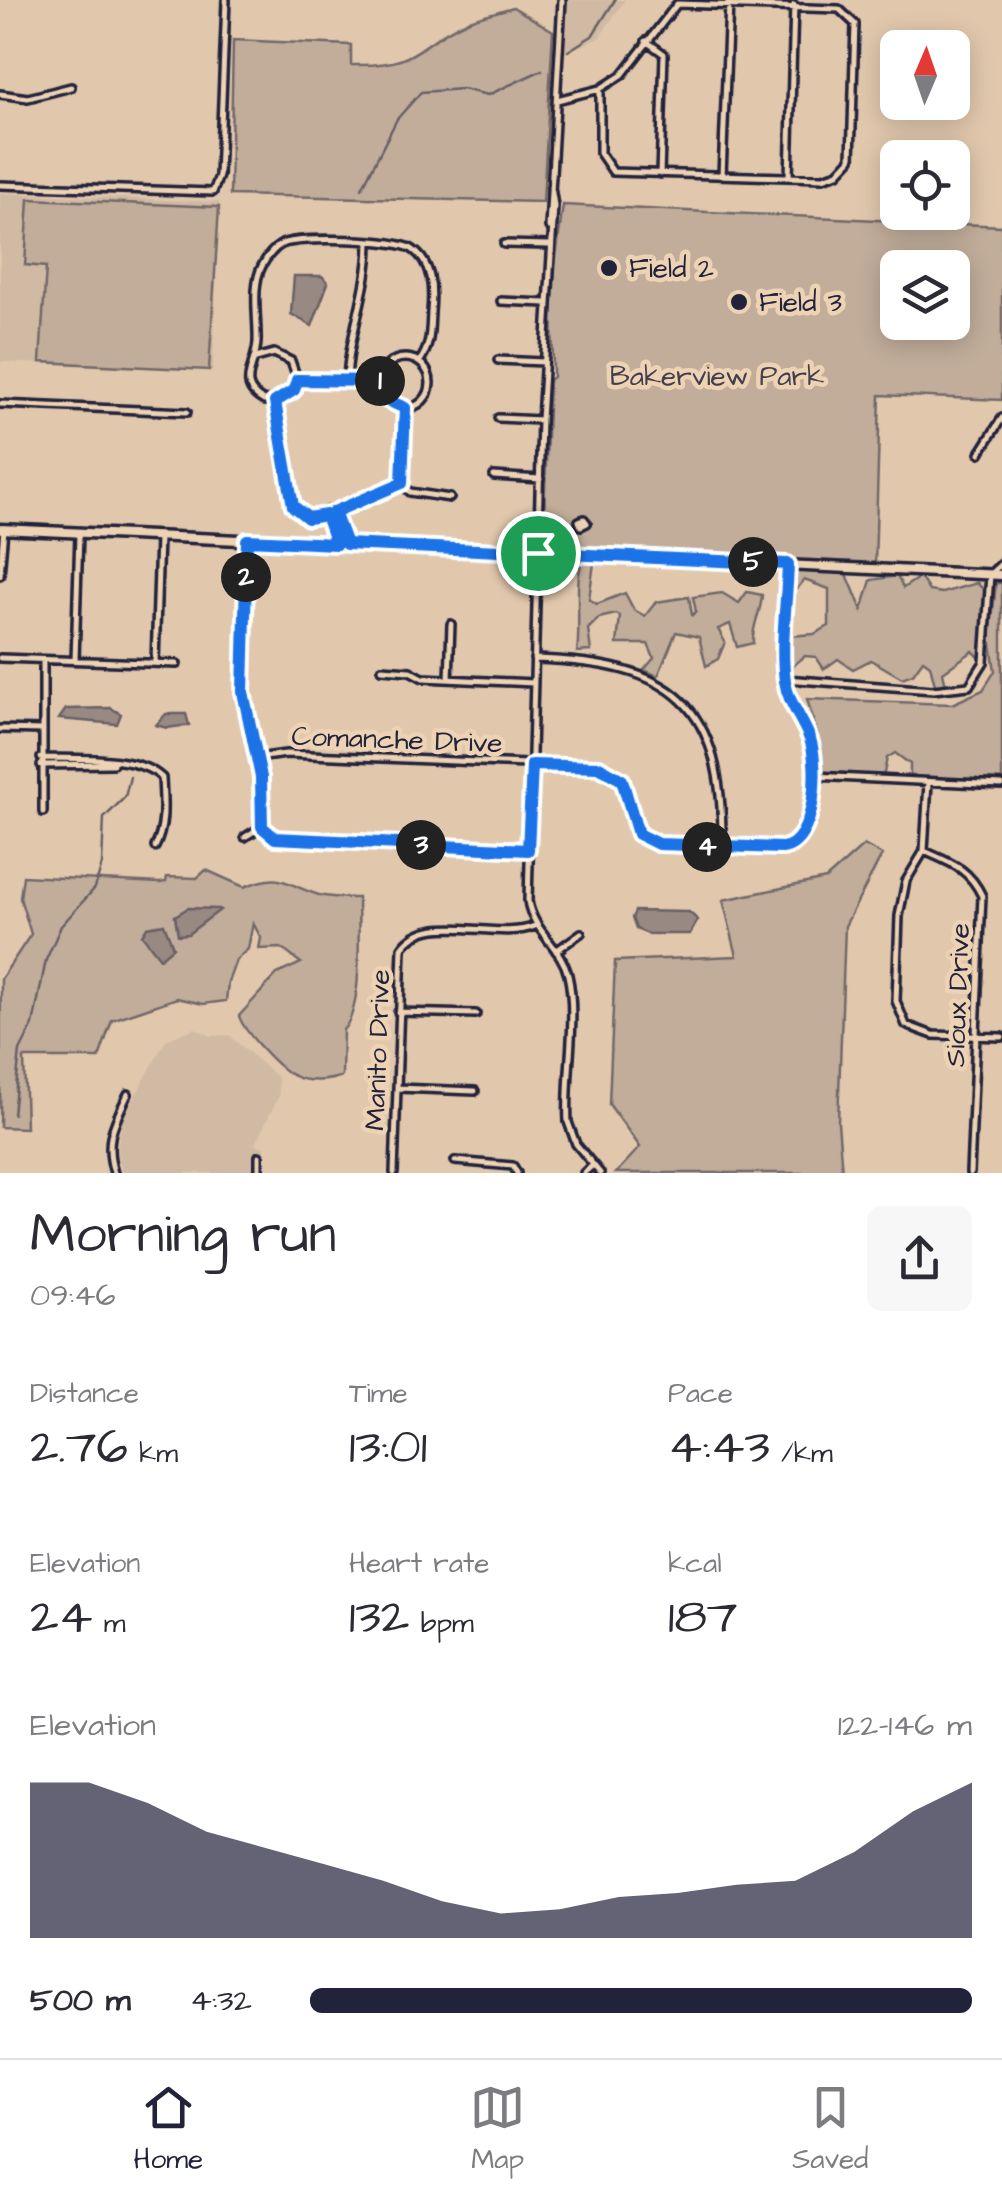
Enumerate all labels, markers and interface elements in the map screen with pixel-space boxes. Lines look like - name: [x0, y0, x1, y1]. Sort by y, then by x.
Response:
- north arrow: [880, 30, 970, 120]
- map controls: [880, 30, 970, 340]
- button: locate: [880, 140, 970, 230]
- place label: Field 2: [629, 249, 714, 288]
- button: layers: [880, 250, 970, 340]
- marker: Field 2: [598, 257, 620, 279]
- place label: Field 3: [759, 283, 842, 322]
- marker: Field 3: [728, 291, 750, 313]
- pin: 1: [355, 356, 405, 406]
- park label: Bakerview Park: [610, 357, 824, 396]
- text: 1: [378, 361, 382, 400]
- pin: [496, 511, 581, 596]
- icon: arrive: [511, 526, 566, 581]
- pin: 5: [728, 537, 778, 587]
- text: 5: [743, 542, 763, 581]
- pin: 2: [221, 552, 271, 602]
- text: 2: [238, 557, 254, 596]
- street label: Comanche Drive: [291, 717, 503, 763]
- pin: 3: [396, 820, 446, 870]
- pin: 4: [682, 822, 732, 872]
- text: 3: [414, 825, 428, 864]
- text: 4: [697, 827, 717, 866]
- street label: Sioux Drive: [936, 922, 980, 1068]
- street label: Manito Drive: [356, 969, 400, 1131]
- text: Morning run: [30, 1197, 336, 1273]
- button: share: [867, 1206, 972, 1311]
- text: 09:46: [30, 1273, 116, 1318]
- text: Distance: [30, 1374, 139, 1413]
- text: Time: [349, 1374, 408, 1413]
- text: Pace: [668, 1374, 733, 1413]
- text: 2.76: [30, 1413, 128, 1482]
- text: 13:01: [349, 1413, 427, 1482]
- text: 4:43: [668, 1413, 770, 1482]
- text: km: [128, 1434, 178, 1473]
- text: /km: [770, 1434, 833, 1473]
- text: Elevation: [30, 1544, 140, 1583]
- text: Heart rate: [349, 1544, 490, 1583]
- text: kcal: [668, 1544, 722, 1583]
- text: 24: [30, 1583, 93, 1652]
- text: 132: [349, 1583, 409, 1652]
- text: 187: [668, 1583, 738, 1652]
- text: m: [93, 1604, 126, 1643]
- text: bpm: [409, 1604, 474, 1643]
- text: Elevation: [30, 1703, 156, 1748]
- text: 122–146 m: [838, 1703, 972, 1748]
- text: 500 m: [30, 1978, 131, 2023]
- text: 4:32: [190, 1978, 252, 2023]
- tab: Home: [134, 2080, 203, 2179]
- tab: Map: [470, 2080, 525, 2179]
- tab: Saved: [792, 2080, 868, 2179]

